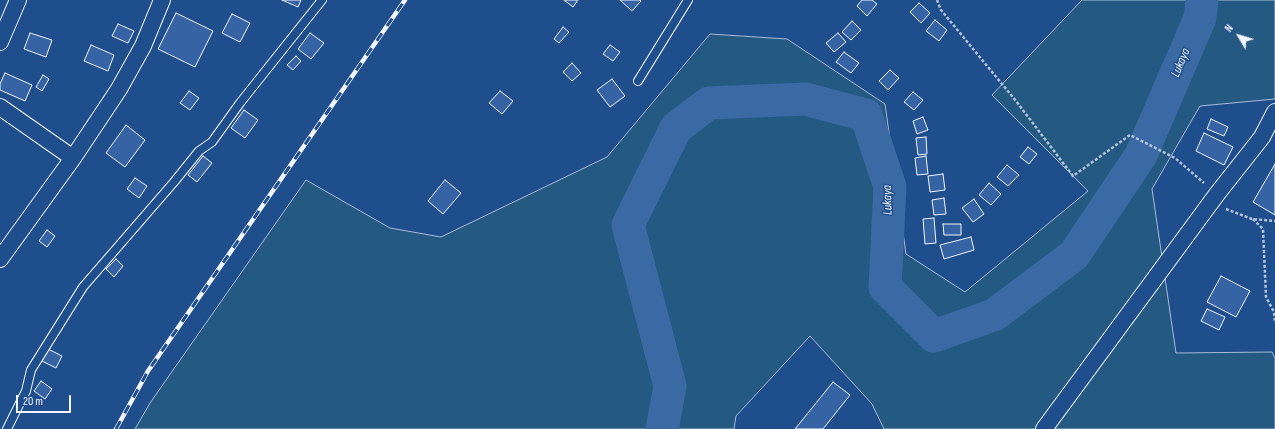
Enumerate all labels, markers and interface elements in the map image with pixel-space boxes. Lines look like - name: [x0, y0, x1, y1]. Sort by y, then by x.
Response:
- north arrow: [1219, 16, 1259, 56]
- text: N: [1222, 22, 1236, 35]
- water label: Lukaya: [1168, 46, 1194, 80]
- water label: Lukaya: [880, 185, 896, 215]
- scale bar: [18, 387, 73, 413]
- text: 20 m: [23, 394, 43, 409]

